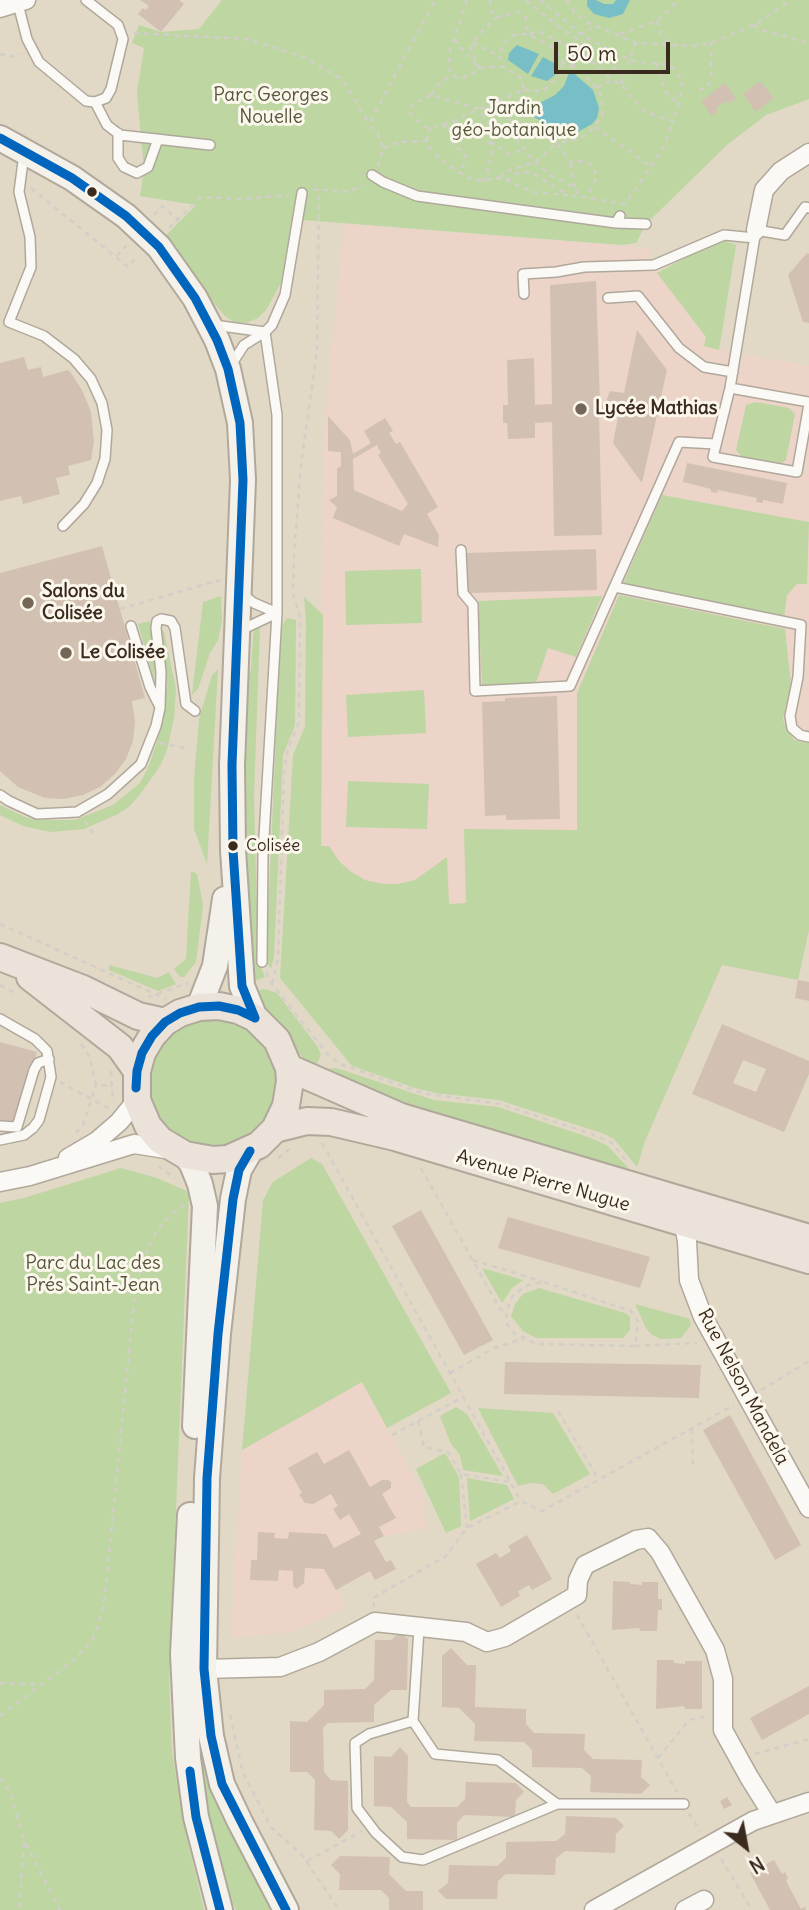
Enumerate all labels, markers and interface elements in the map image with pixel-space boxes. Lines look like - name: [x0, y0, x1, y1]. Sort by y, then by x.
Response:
- scale bar: [557, 28, 672, 72]
- text: 50 m: [567, 40, 616, 67]
- park label: Parc Georges Nouelle: [213, 85, 329, 129]
- park label: Jardin géo-botanique: [452, 98, 576, 142]
- unlabelled marker: [85, 185, 99, 199]
- place label: Lycée Mathias: [595, 398, 717, 420]
- marker: Lycée Mathias: [573, 401, 589, 417]
- place label: Salons du Colisée: [42, 581, 125, 625]
- marker: Salons du Colisée: [20, 595, 36, 611]
- place label: Le Colisée: [80, 642, 165, 664]
- marker: Le Colisée: [58, 645, 74, 661]
- place label: Colisée: [246, 836, 300, 856]
- marker: Colisée: [226, 839, 240, 853]
- street label: Avenue Pierre Nugue: [453, 1145, 633, 1217]
- park label: Parc du Lac des Prés Saint-Jean: [25, 1253, 161, 1297]
- street label: Rue Nelson Mandela: [692, 1305, 794, 1469]
- north arrow: [711, 1812, 781, 1882]
- text: N: [745, 1851, 769, 1879]

